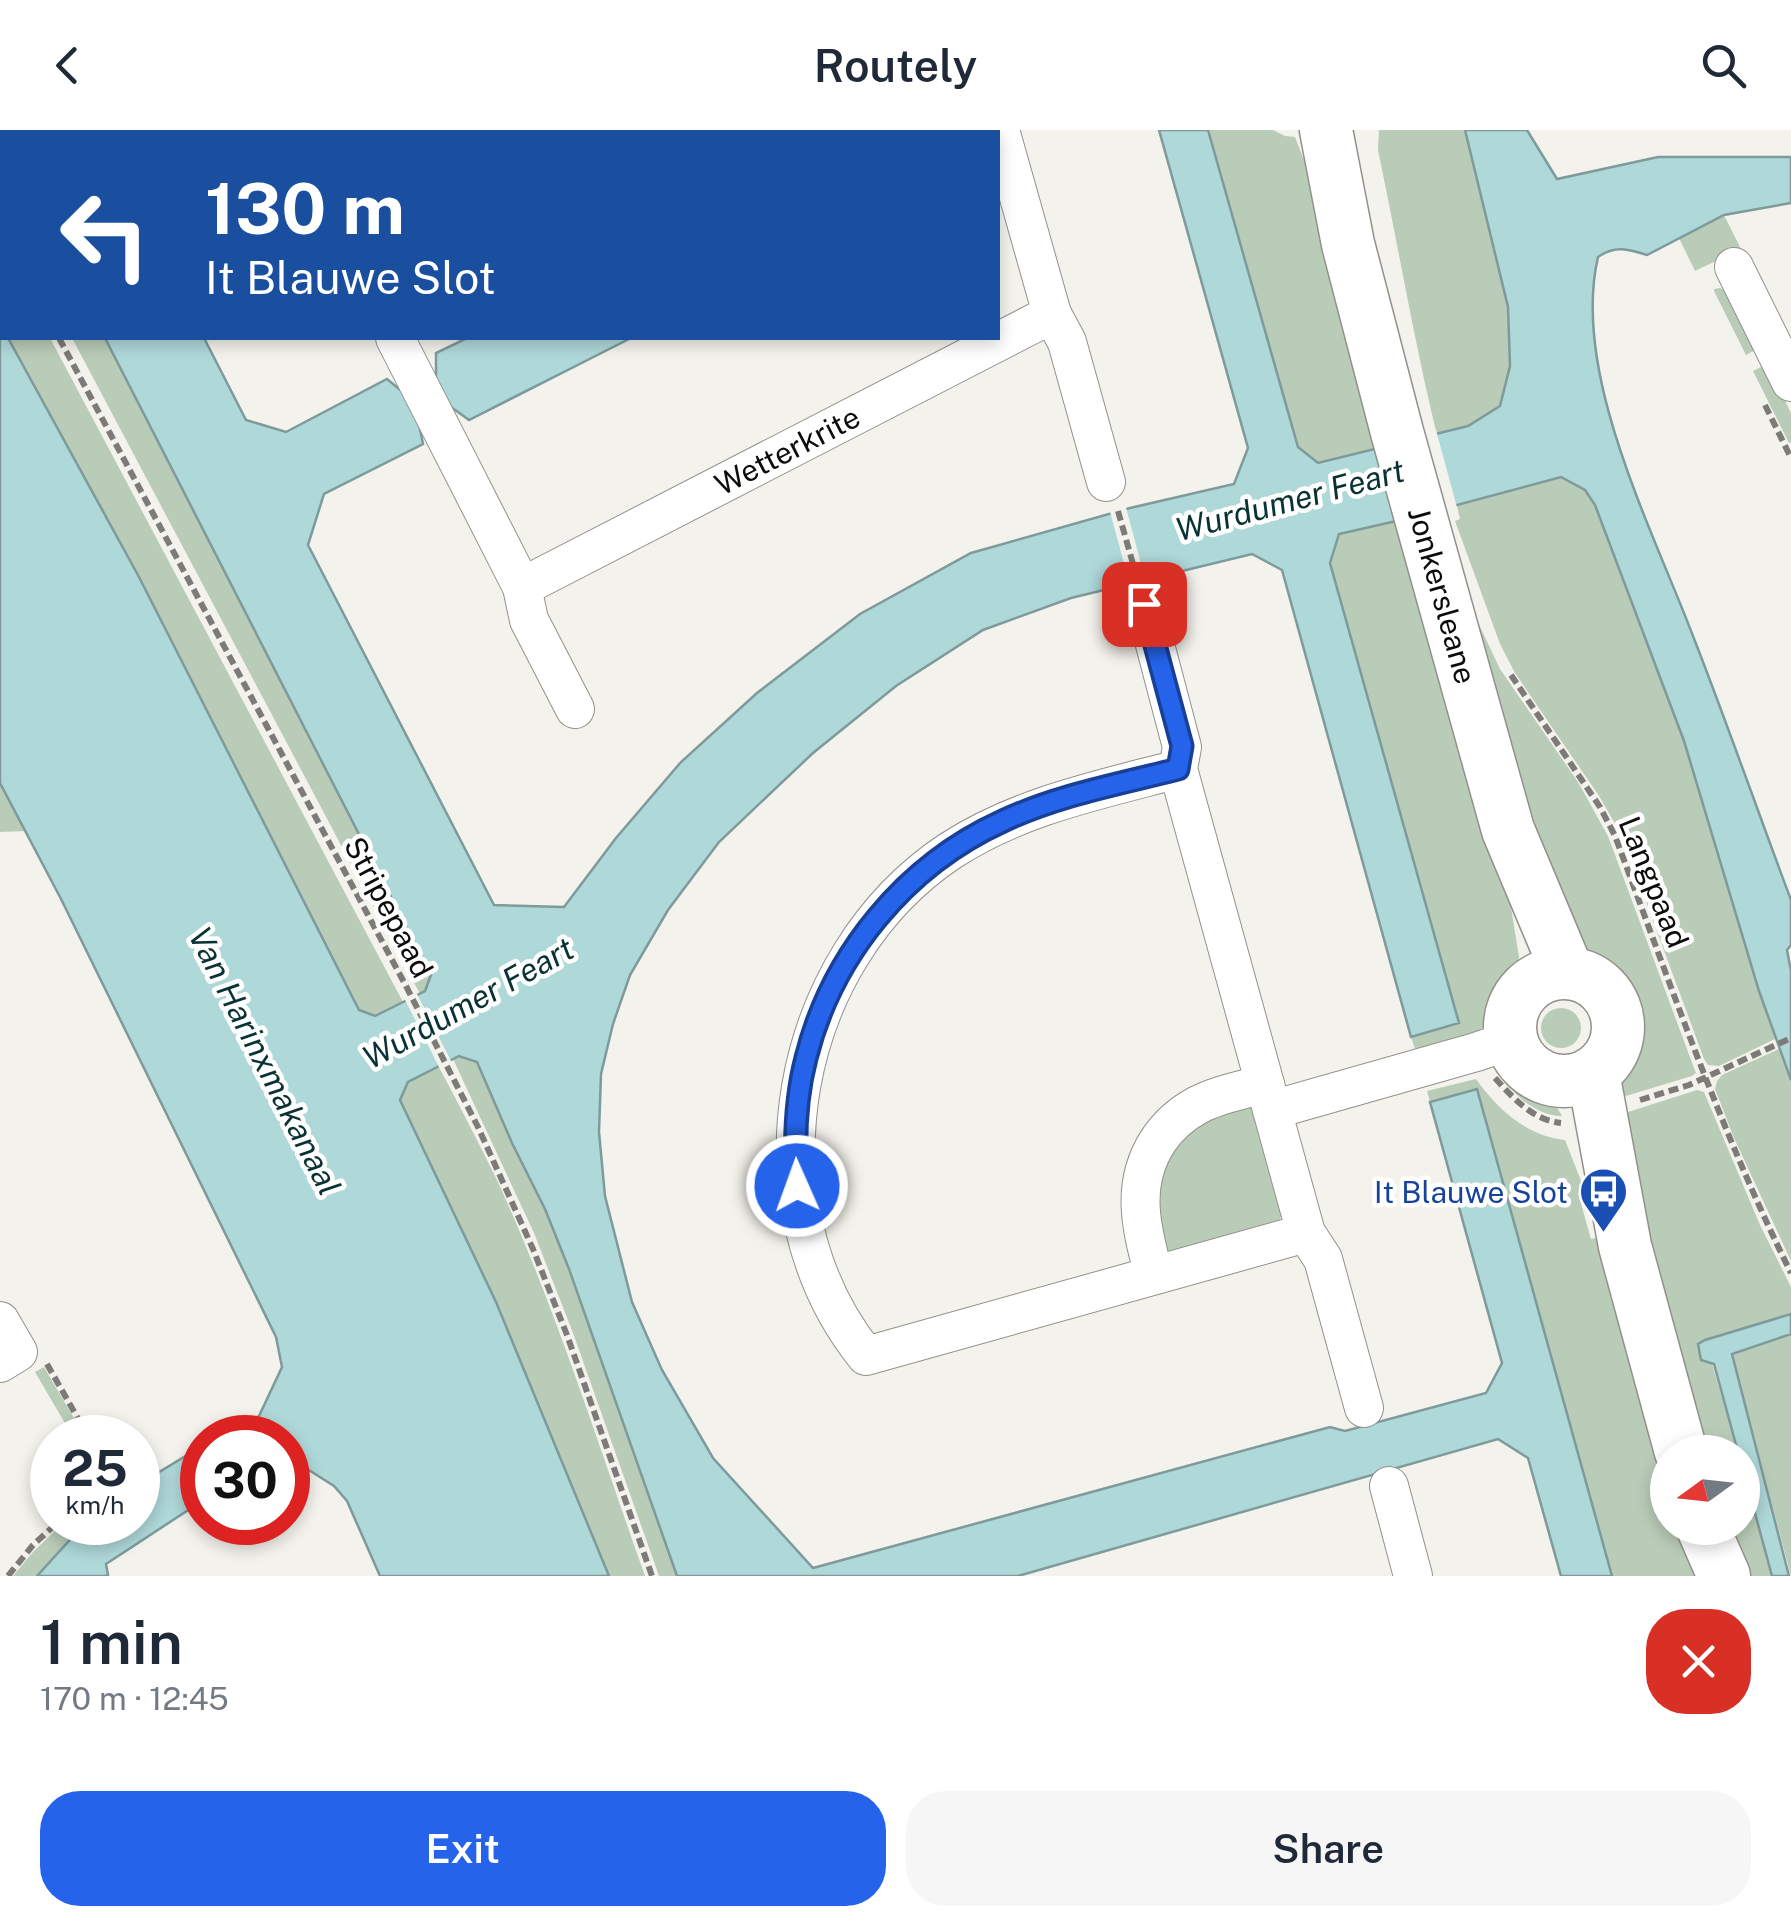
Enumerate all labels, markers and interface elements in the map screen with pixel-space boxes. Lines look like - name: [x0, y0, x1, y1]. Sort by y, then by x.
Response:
- icon: back: [40, 38, 95, 93]
- icon: search: [1696, 38, 1751, 93]
- text: Routely: [814, 39, 977, 92]
- text: 130 m: [205, 167, 405, 250]
- icon: left: [40, 170, 170, 300]
- text: It Blauwe Slot: [205, 251, 496, 304]
- street label: Wetterkrite: [709, 398, 866, 503]
- water label: Wurdumer Feart: [1172, 452, 1408, 548]
- street label: Jonkersleane: [1401, 503, 1484, 688]
- pin: [1102, 562, 1187, 647]
- icon: arrive: [1117, 577, 1172, 632]
- street label: Langpaad: [1611, 811, 1697, 953]
- street label: Stripepaad: [337, 831, 441, 983]
- water label: Van Harinxmakanaal: [181, 921, 349, 1201]
- water label: Wurdumer Feart: [356, 930, 580, 1076]
- position arrow: [745, 1134, 849, 1238]
- bus stop icon: It Blauwe Slot: [1577, 1166, 1629, 1234]
- place label: It Blauwe Slot: [1374, 1174, 1568, 1210]
- speed limit sign: 30: [180, 1415, 310, 1545]
- north arrow: [1650, 1435, 1760, 1545]
- map controls: [1650, 1435, 1760, 1545]
- text: 25: [62, 1438, 128, 1497]
- text: km/h: [66, 1490, 124, 1520]
- text: 1 min: [40, 1607, 183, 1678]
- button: close: [1646, 1609, 1751, 1714]
- text: 170 m · 12:45: [40, 1680, 229, 1717]
- button: Exit: [40, 1791, 886, 1906]
- button: Share: [906, 1791, 1751, 1906]

